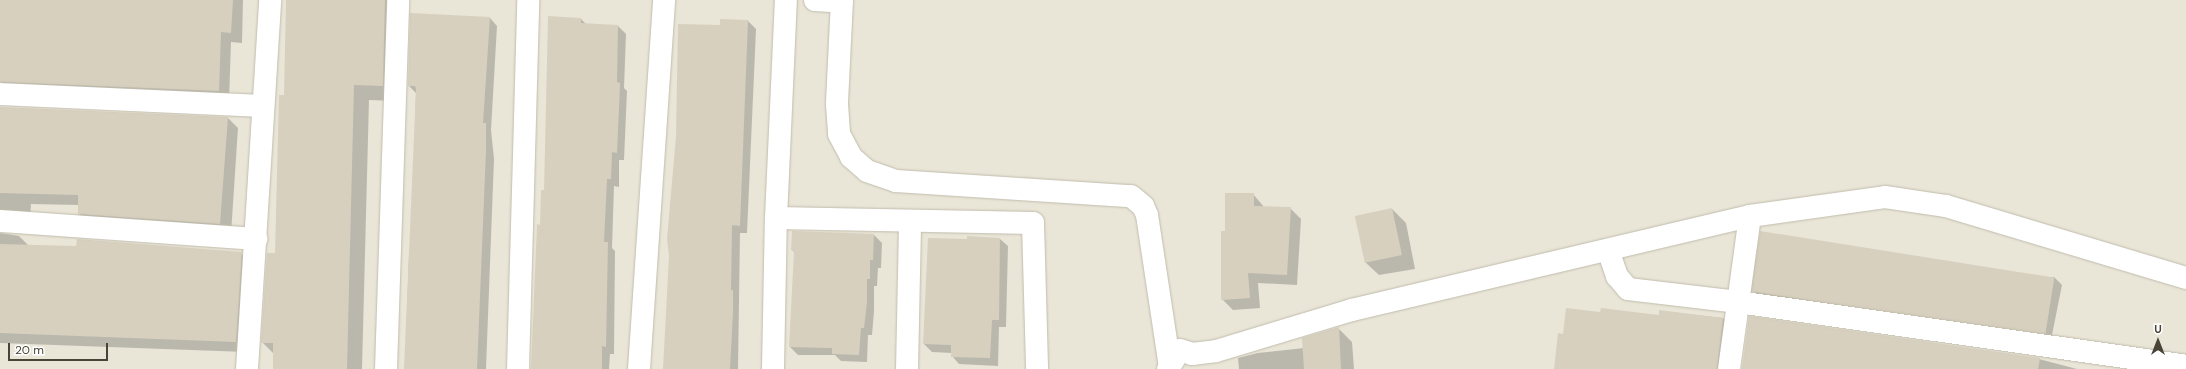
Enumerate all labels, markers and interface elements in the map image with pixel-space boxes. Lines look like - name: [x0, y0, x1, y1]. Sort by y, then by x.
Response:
- north arrow: [2138, 321, 2178, 361]
- text: U: [2154, 322, 2162, 336]
- scale bar: [10, 335, 110, 361]
- text: 20 m: [15, 342, 44, 358]

